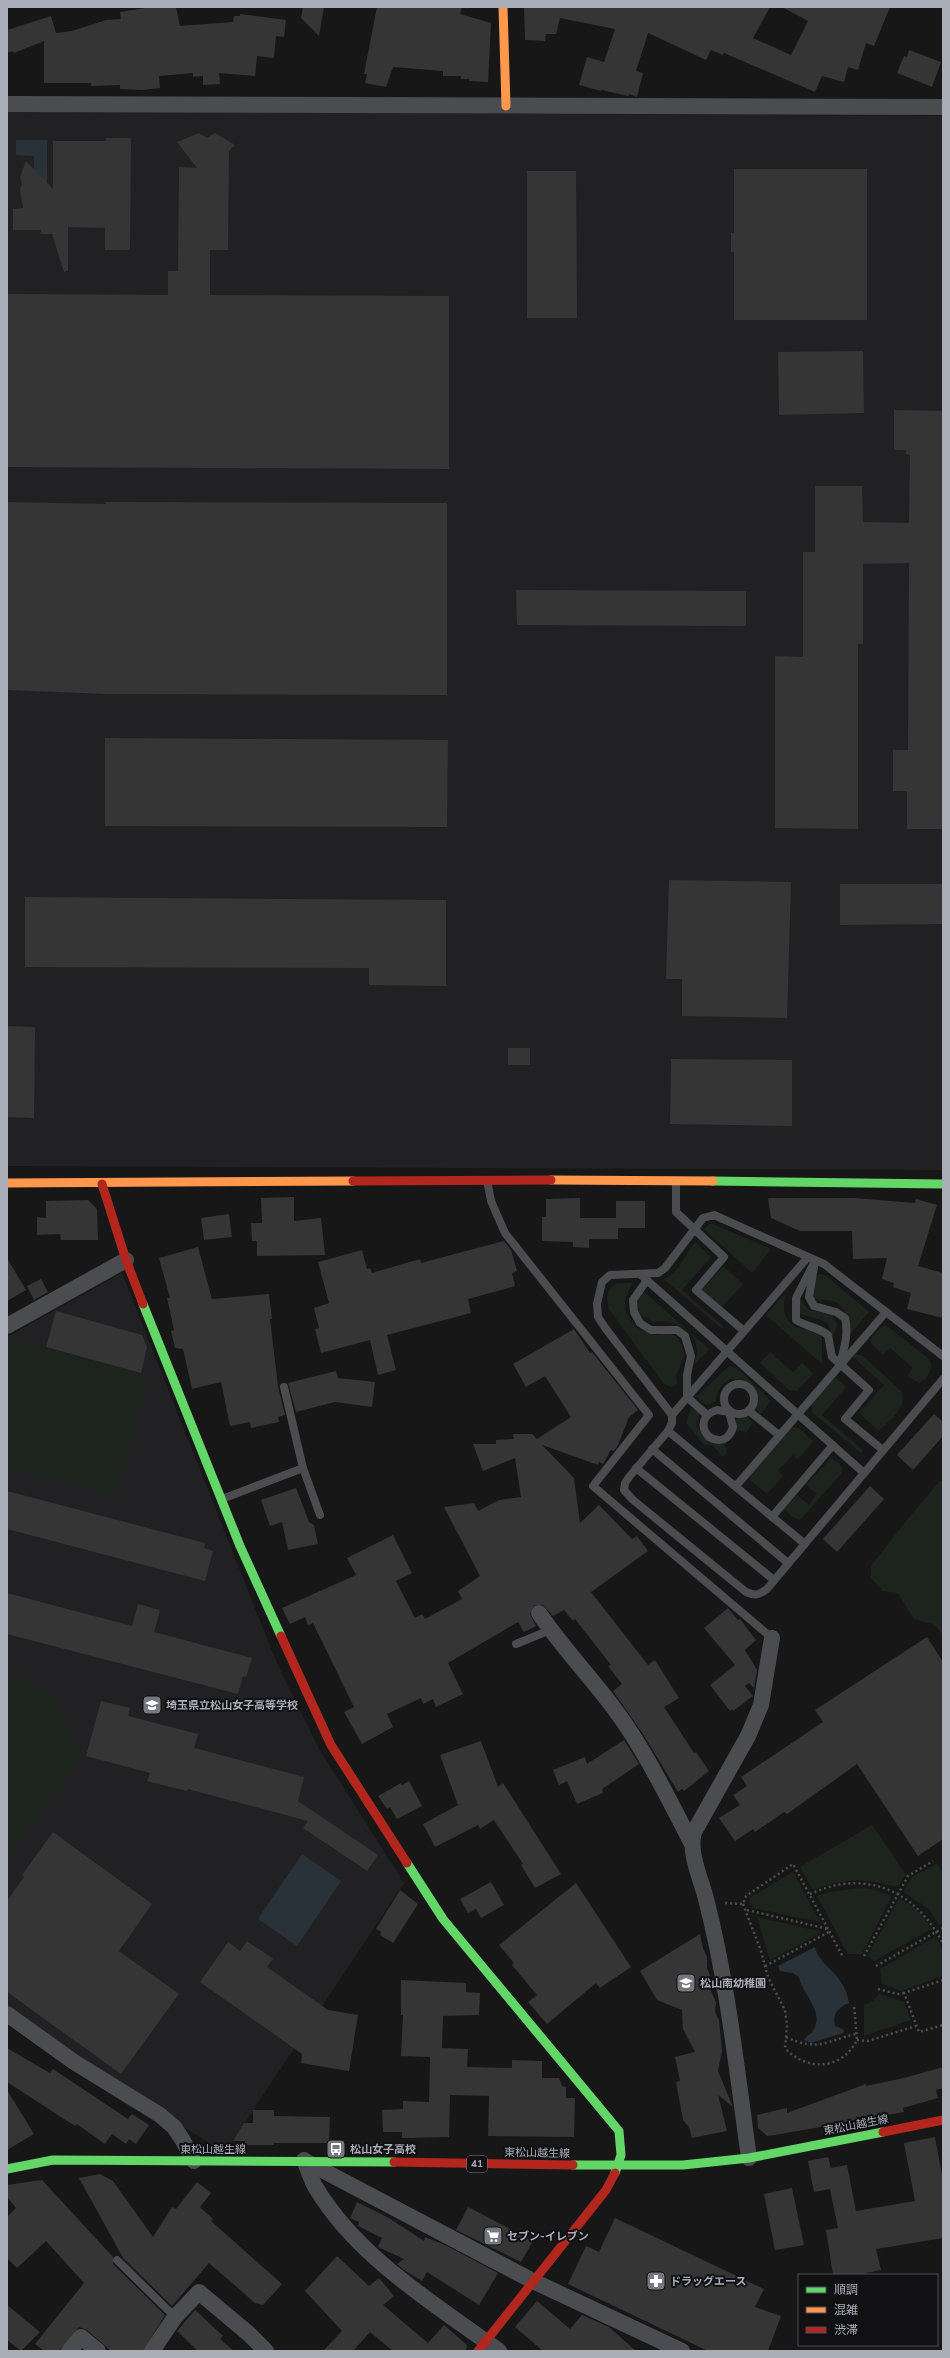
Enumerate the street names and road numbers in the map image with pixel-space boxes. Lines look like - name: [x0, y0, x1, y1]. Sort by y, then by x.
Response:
- street label: 東松山越生線: [822, 2111, 890, 2139]
- street label: 東松山越生線: [180, 2142, 246, 2157]
- street label: 東松山越生線: [504, 2145, 570, 2161]
- road number: 41: [467, 2156, 487, 2172]

